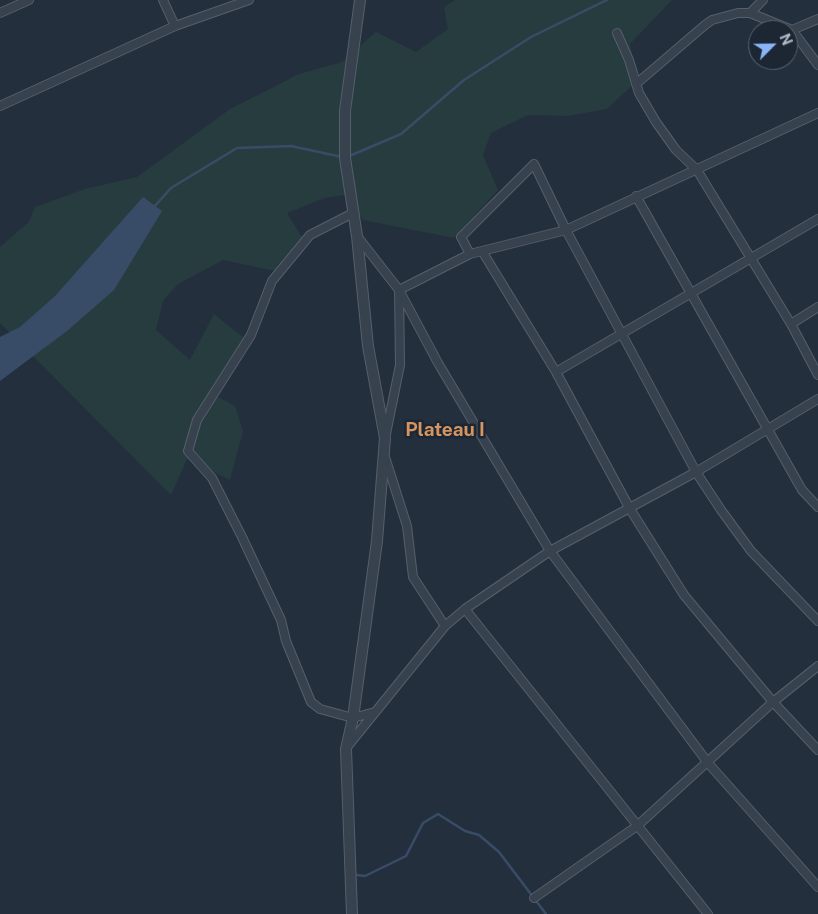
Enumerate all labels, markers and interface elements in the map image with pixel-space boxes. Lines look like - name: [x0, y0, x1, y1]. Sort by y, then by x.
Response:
- north arrow: [748, 20, 798, 70]
- text: N: [776, 31, 795, 48]
- district label: Plateau I: [405, 419, 485, 441]

